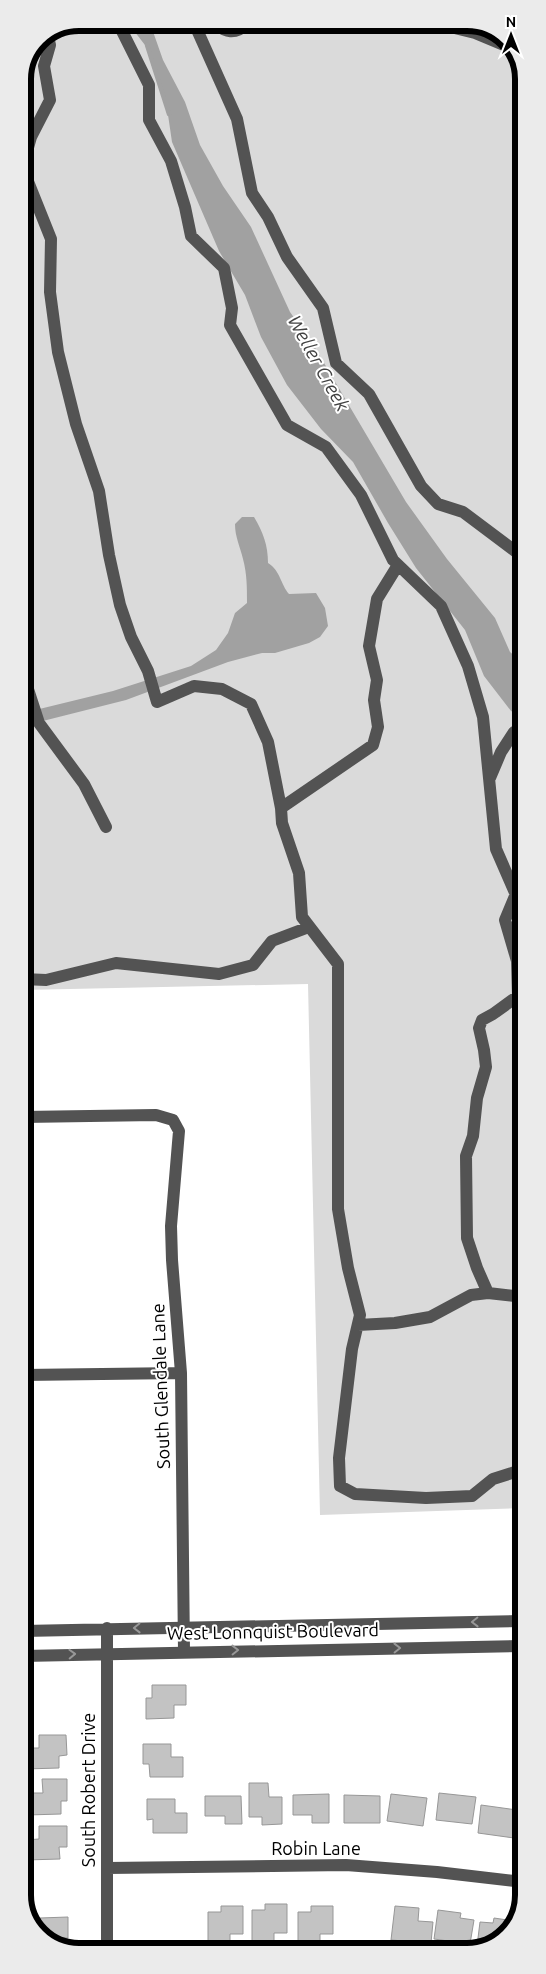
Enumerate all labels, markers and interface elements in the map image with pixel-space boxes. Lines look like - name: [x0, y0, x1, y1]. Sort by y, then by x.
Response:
- north arrow: [486, 10, 536, 60]
- text: N: [506, 14, 516, 30]
- water label: Weller Creek: [284, 311, 354, 415]
- street label: South Glendale Lane: [147, 1303, 173, 1469]
- one-way arrow: [470, 1616, 478, 1627]
- street label: West Lonnquist Boulevard: [167, 1619, 379, 1643]
- one-way arrow: [133, 1623, 140, 1633]
- one-way arrow: [394, 1643, 401, 1653]
- one-way arrow: [231, 1645, 239, 1656]
- one-way arrow: [68, 1649, 76, 1659]
- street label: South Robert Drive: [78, 1713, 98, 1867]
- street label: Robin Lane: [271, 1838, 361, 1858]

